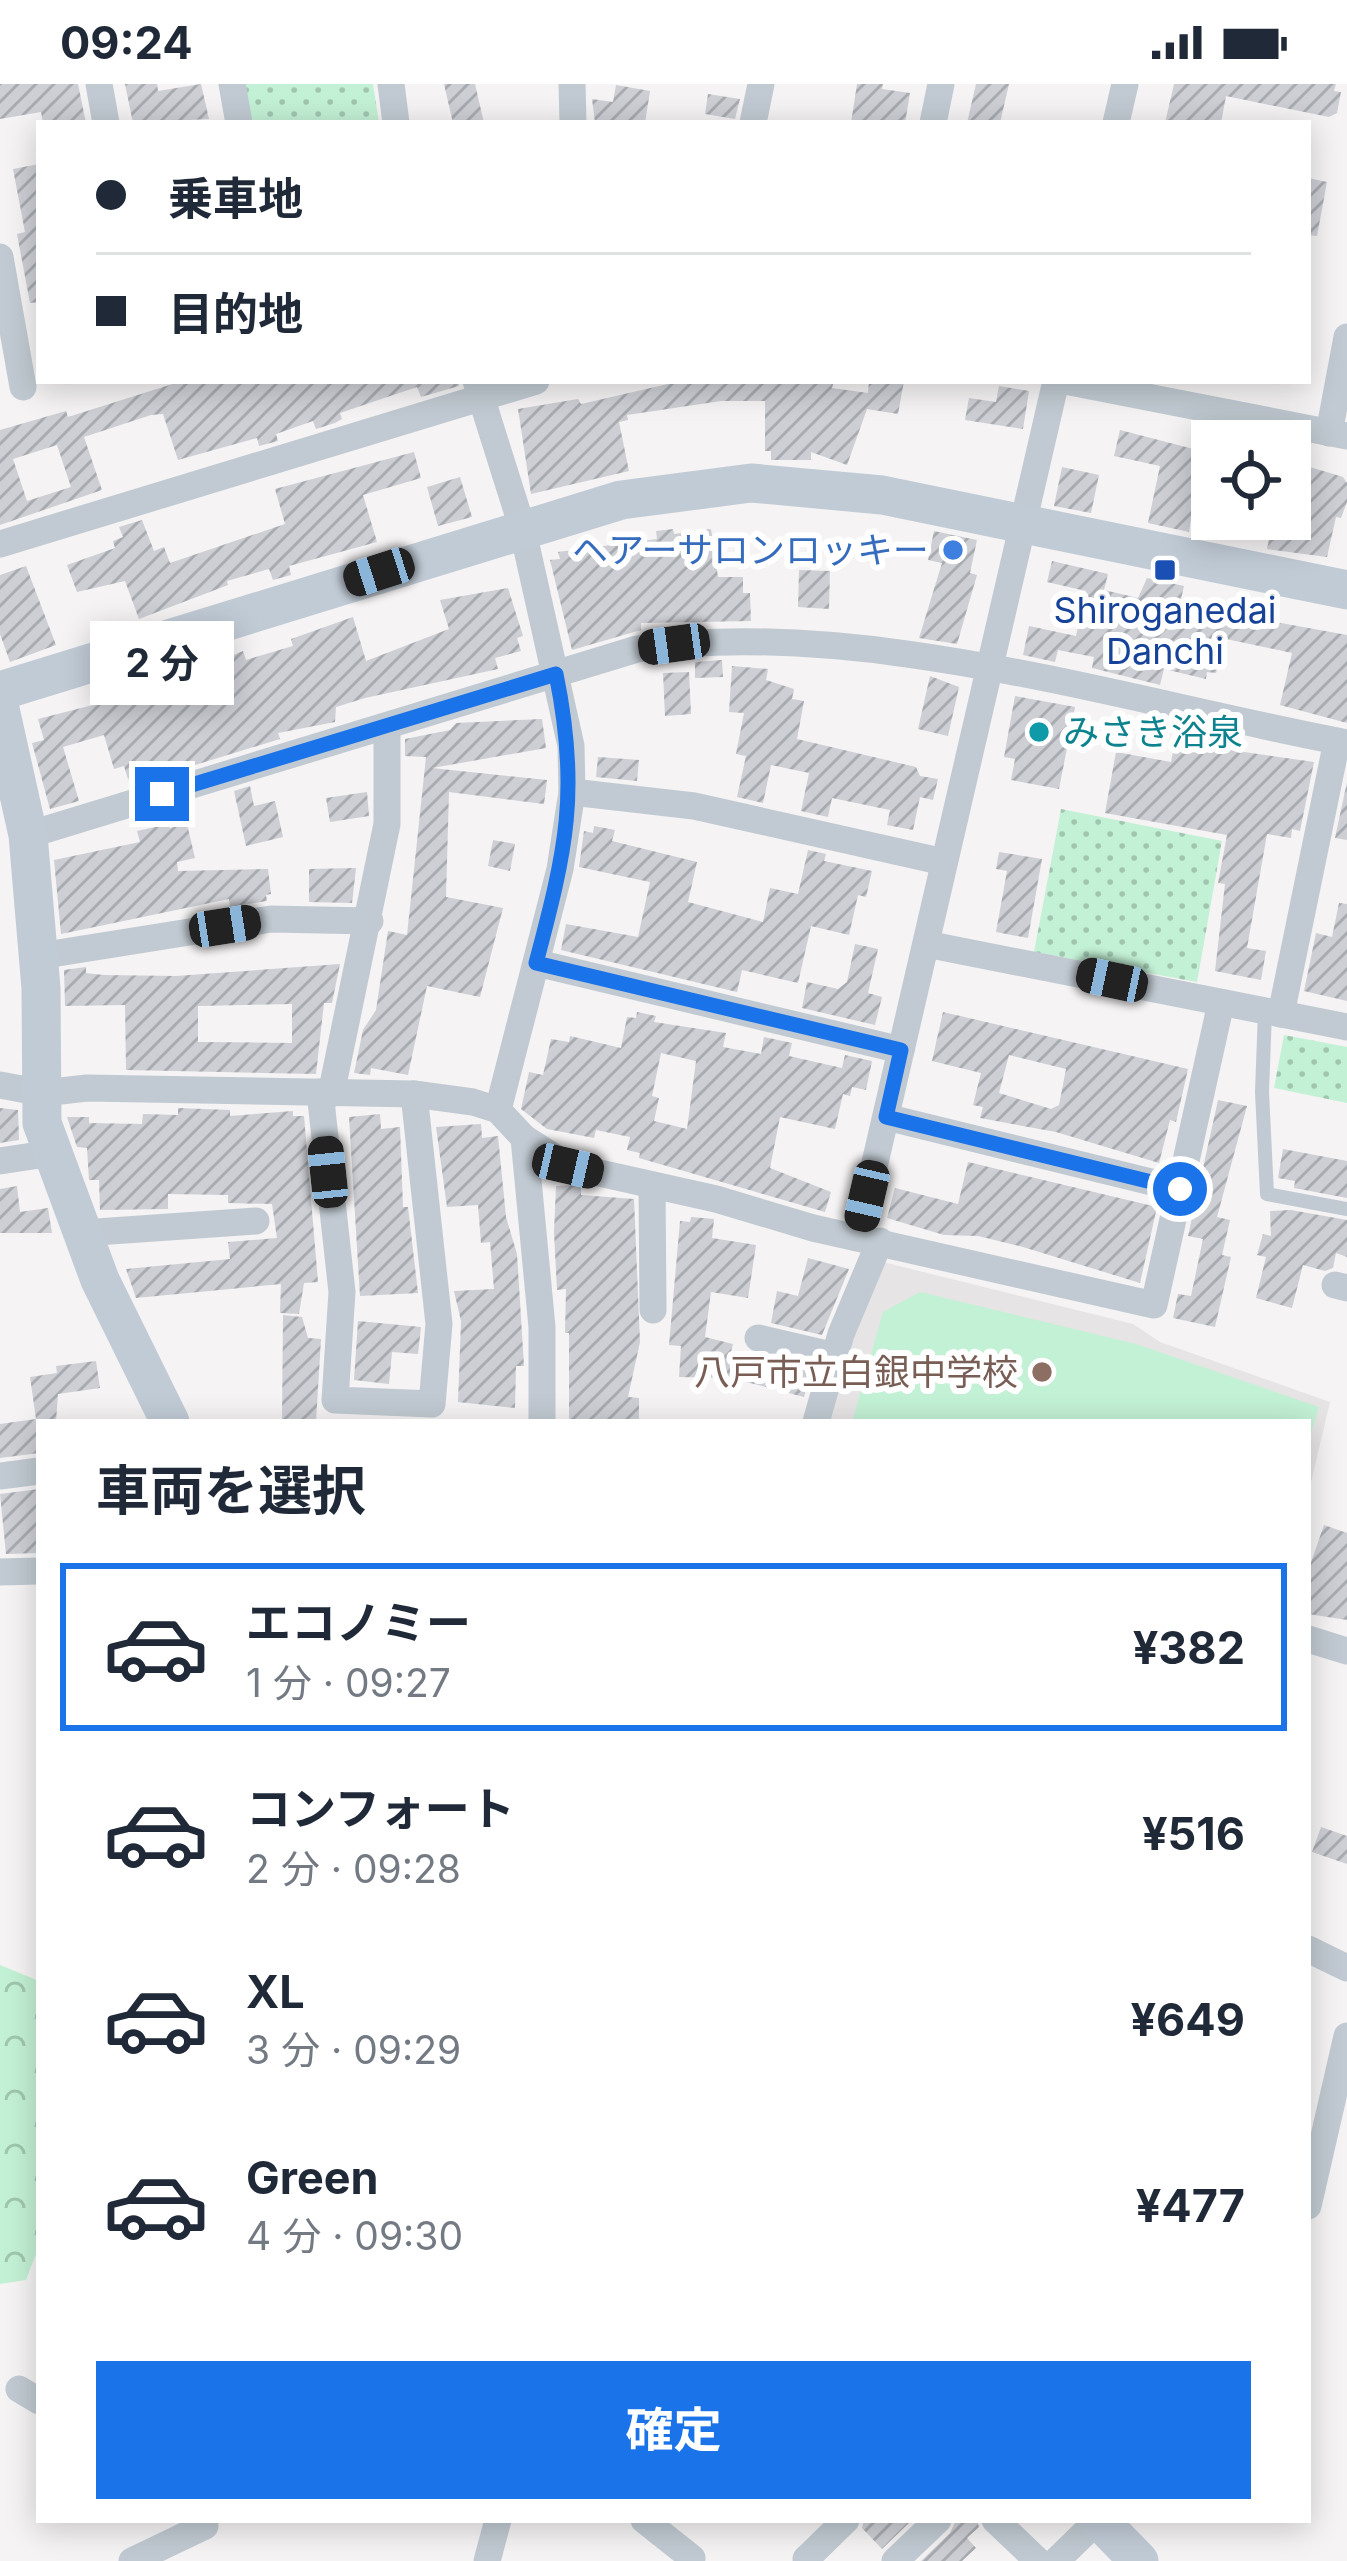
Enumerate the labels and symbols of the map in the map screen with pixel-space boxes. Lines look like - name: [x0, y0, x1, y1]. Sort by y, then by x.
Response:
- place label: ヘアーサロンロッキー: [572, 528, 929, 572]
- marker: ヘアーサロンロッキー: [940, 537, 966, 563]
- car: [339, 544, 419, 600]
- marker: Shiroganedai Danchi: [1152, 557, 1178, 583]
- place label: Shiroganedai Danchi: [1053, 588, 1277, 673]
- callout: 2 分: [90, 620, 234, 704]
- car: [636, 621, 712, 667]
- place label: みさき浴泉: [1063, 710, 1243, 754]
- marker: みさき浴泉: [1026, 719, 1052, 745]
- route end: [135, 767, 189, 821]
- car: [187, 903, 263, 949]
- car: [1073, 955, 1151, 1005]
- car: [306, 1134, 350, 1210]
- car: [529, 1140, 607, 1192]
- car: [841, 1157, 893, 1235]
- route start: [1153, 1162, 1207, 1216]
- place label: 八戸市立白銀中学校: [694, 1350, 1018, 1394]
- marker: 八戸市立白銀中学校: [1029, 1359, 1055, 1385]

